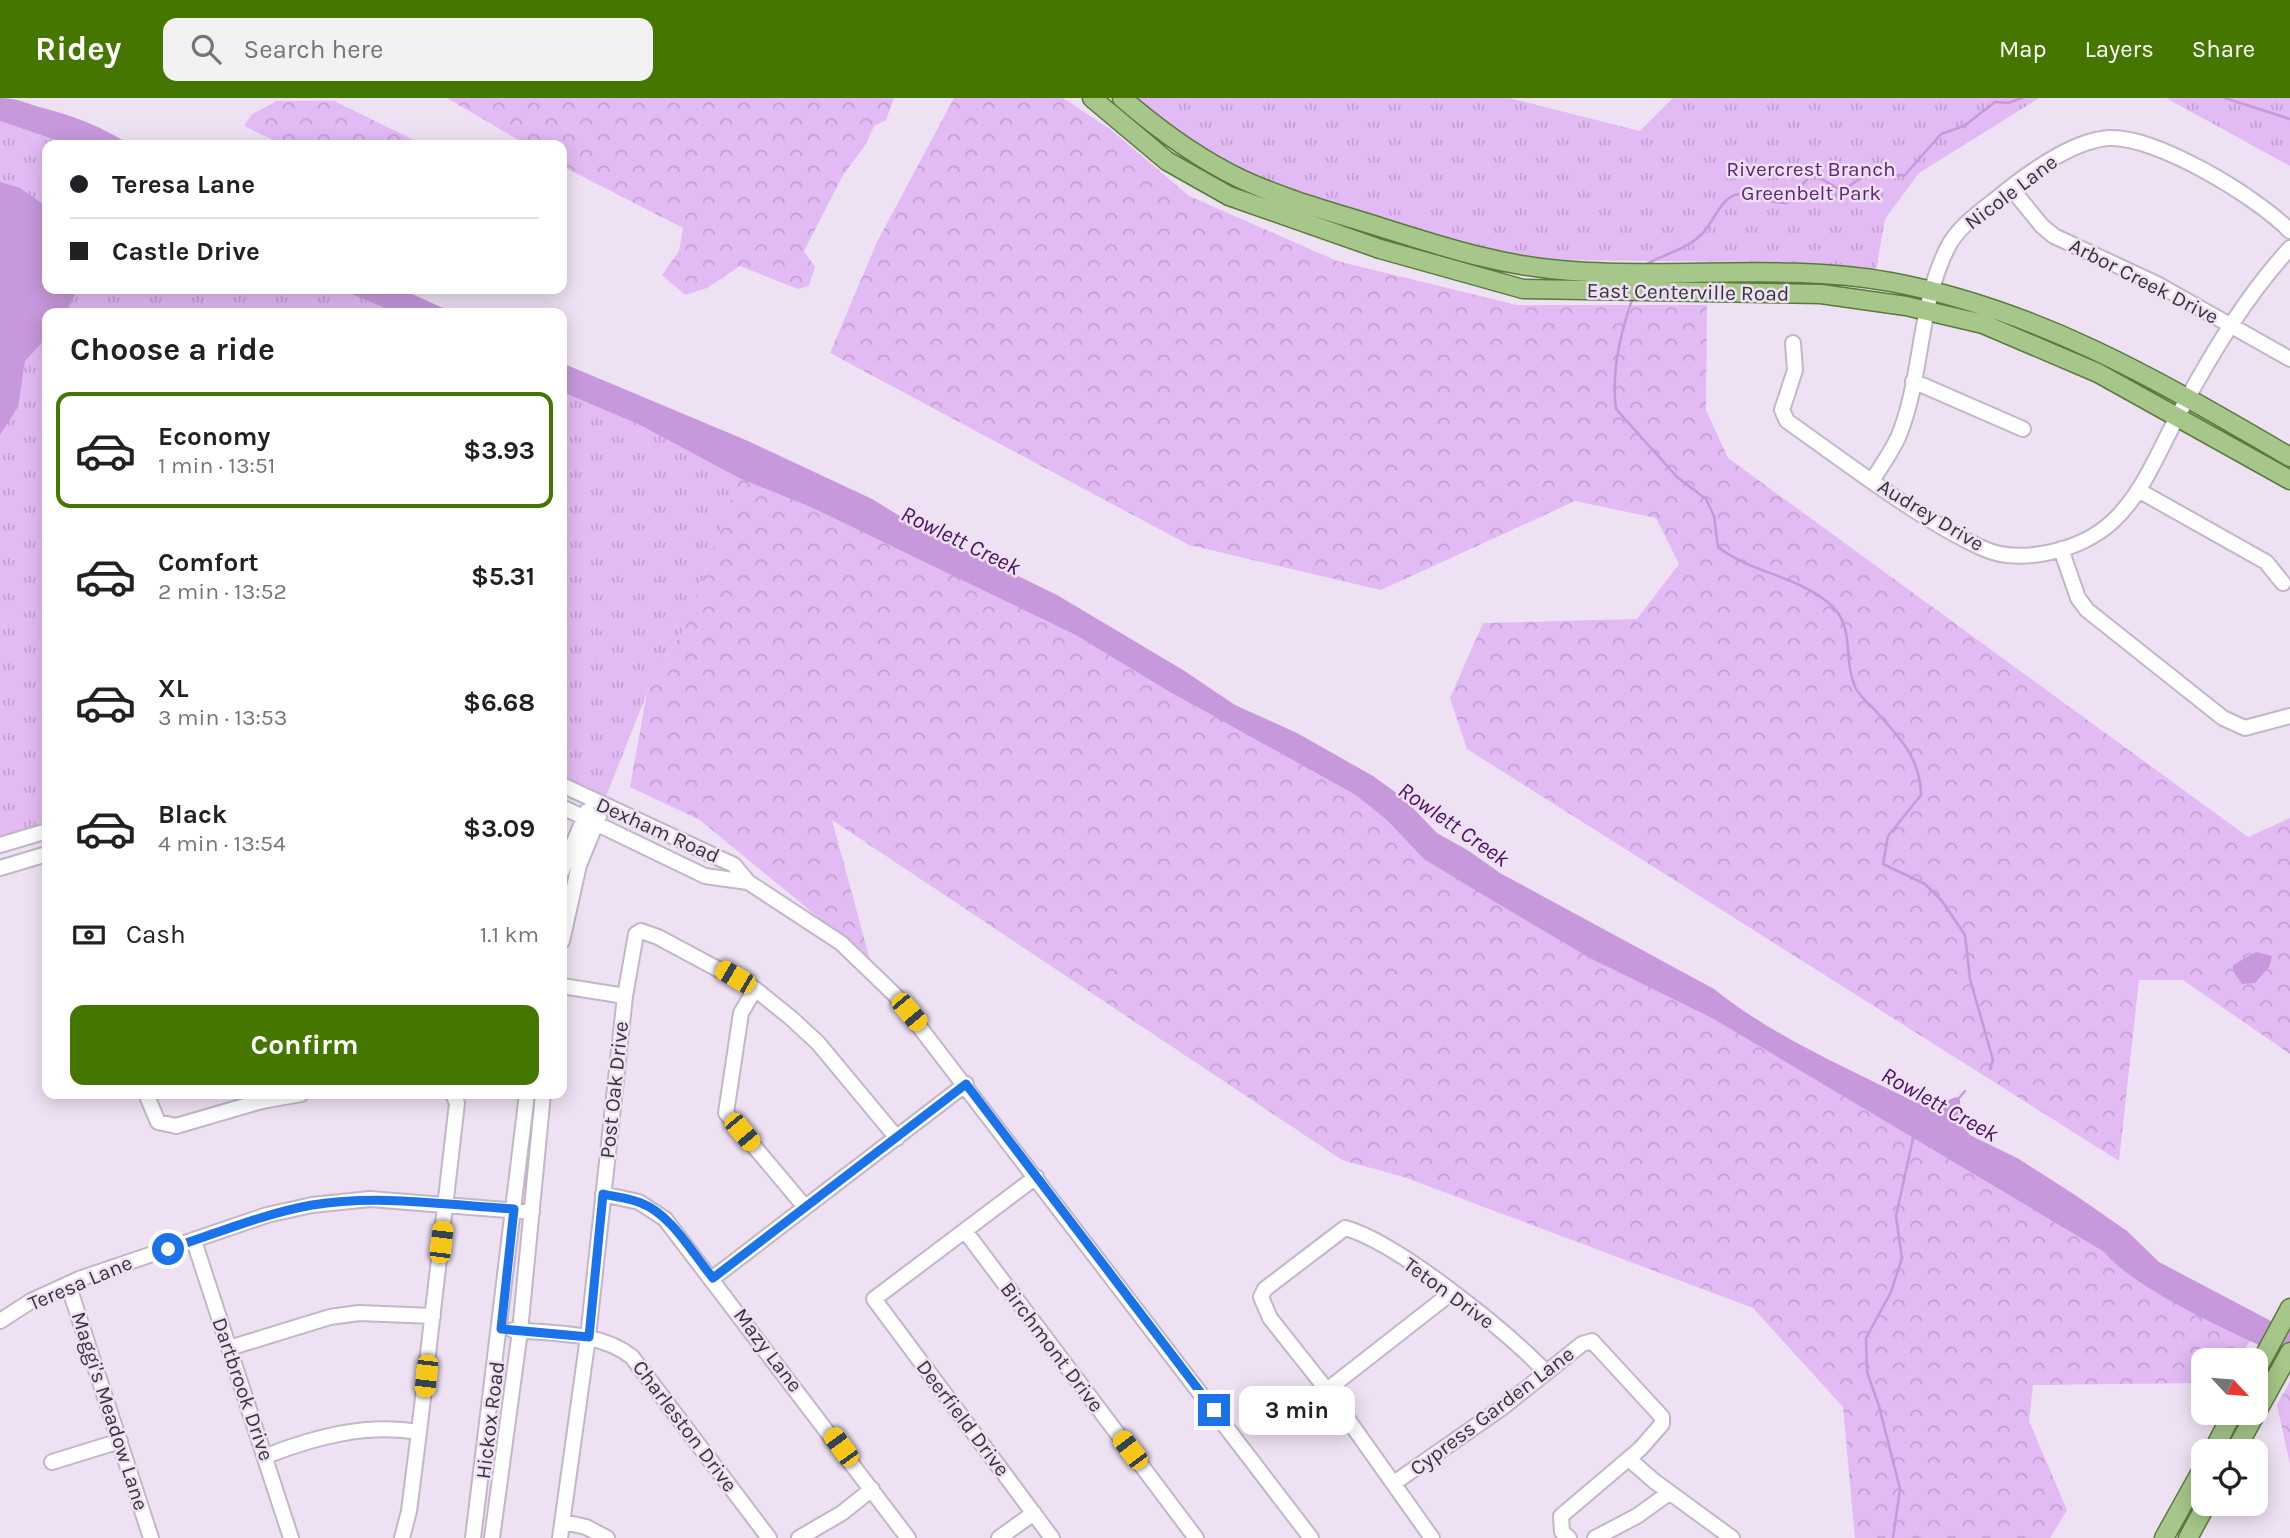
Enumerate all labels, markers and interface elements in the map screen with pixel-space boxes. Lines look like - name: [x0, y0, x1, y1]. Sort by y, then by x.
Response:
- search box: [163, 18, 653, 81]
- text: Ridey: [35, 30, 121, 68]
- icon: search: [187, 30, 225, 68]
- text: Search here: [243, 34, 383, 65]
- text: Map: [1999, 35, 2047, 63]
- text: Layers: [2085, 35, 2154, 63]
- text: Share: [2192, 35, 2255, 63]
- street label: Nicole Lane: [1960, 149, 2062, 235]
- park label: Rivercrest Branch Greenbelt Park: [1726, 157, 1896, 205]
- text: Teresa Lane: [112, 169, 255, 200]
- street label: Arbor Creek Drive: [2065, 233, 2223, 329]
- text: Castle Drive: [112, 236, 260, 267]
- street label: East Centerville Road: [1587, 278, 1789, 306]
- text: Choose a ride: [70, 331, 275, 368]
- icon: car: [74, 419, 137, 482]
- text: Economy: [158, 421, 270, 452]
- text: $3.93: [463, 435, 535, 466]
- text: 1 min · 13:51: [158, 452, 275, 479]
- street label: Audrey Drive: [1874, 474, 1988, 556]
- water label: Rowlett Creek: [897, 500, 1025, 581]
- icon: car: [74, 545, 137, 608]
- text: Comfort: [158, 547, 259, 578]
- text: $5.31: [471, 561, 535, 592]
- text: 2 min · 13:52: [158, 578, 287, 605]
- icon: car: [74, 671, 137, 734]
- text: XL: [158, 673, 189, 704]
- text: $6.68: [463, 687, 535, 718]
- text: 3 min · 13:53: [158, 704, 287, 731]
- water label: Rowlett Creek: [1393, 776, 1515, 873]
- street label: Dexham Road: [593, 792, 723, 868]
- icon: car: [74, 797, 137, 860]
- text: Black: [158, 799, 227, 830]
- text: $3.09: [463, 813, 535, 844]
- text: 4 min · 13:54: [158, 830, 286, 857]
- icon: cash: [70, 916, 108, 954]
- text: Cash: [126, 919, 186, 950]
- text: 1.1 km: [480, 921, 539, 948]
- car: [712, 957, 759, 997]
- car: [888, 989, 931, 1035]
- button: Confirm: [70, 1005, 539, 1085]
- street label: Post Oak Drive: [595, 1020, 633, 1160]
- water label: Rowlett Creek: [1877, 1061, 2003, 1148]
- car: [721, 1109, 764, 1155]
- car: [429, 1220, 454, 1264]
- route start: [152, 1233, 184, 1265]
- street label: Teresa Lane: [24, 1250, 136, 1316]
- street label: Teton Drive: [1399, 1252, 1499, 1334]
- street label: Birchmont Drive: [995, 1277, 1109, 1417]
- street label: Mazy Lane: [729, 1303, 807, 1397]
- street label: Maggi's Meadow Lane: [67, 1309, 153, 1513]
- street label: Dartbrook Drive: [207, 1314, 279, 1464]
- street label: Cypress Garden Lane: [1405, 1342, 1579, 1480]
- north arrow: [2191, 1348, 2268, 1424]
- map controls: [2191, 1348, 2268, 1516]
- car: [414, 1354, 439, 1398]
- street label: Charleston Drive: [628, 1355, 742, 1497]
- street label: Deerfield Drive: [911, 1355, 1015, 1481]
- street label: Hickox Road: [471, 1360, 509, 1480]
- callout: 3 min: [1238, 1386, 1354, 1434]
- route end: [1198, 1394, 1230, 1426]
- text: 3 min: [1265, 1397, 1329, 1424]
- car: [821, 1424, 862, 1470]
- car: [1109, 1427, 1152, 1473]
- button: locate: [2191, 1439, 2268, 1516]

